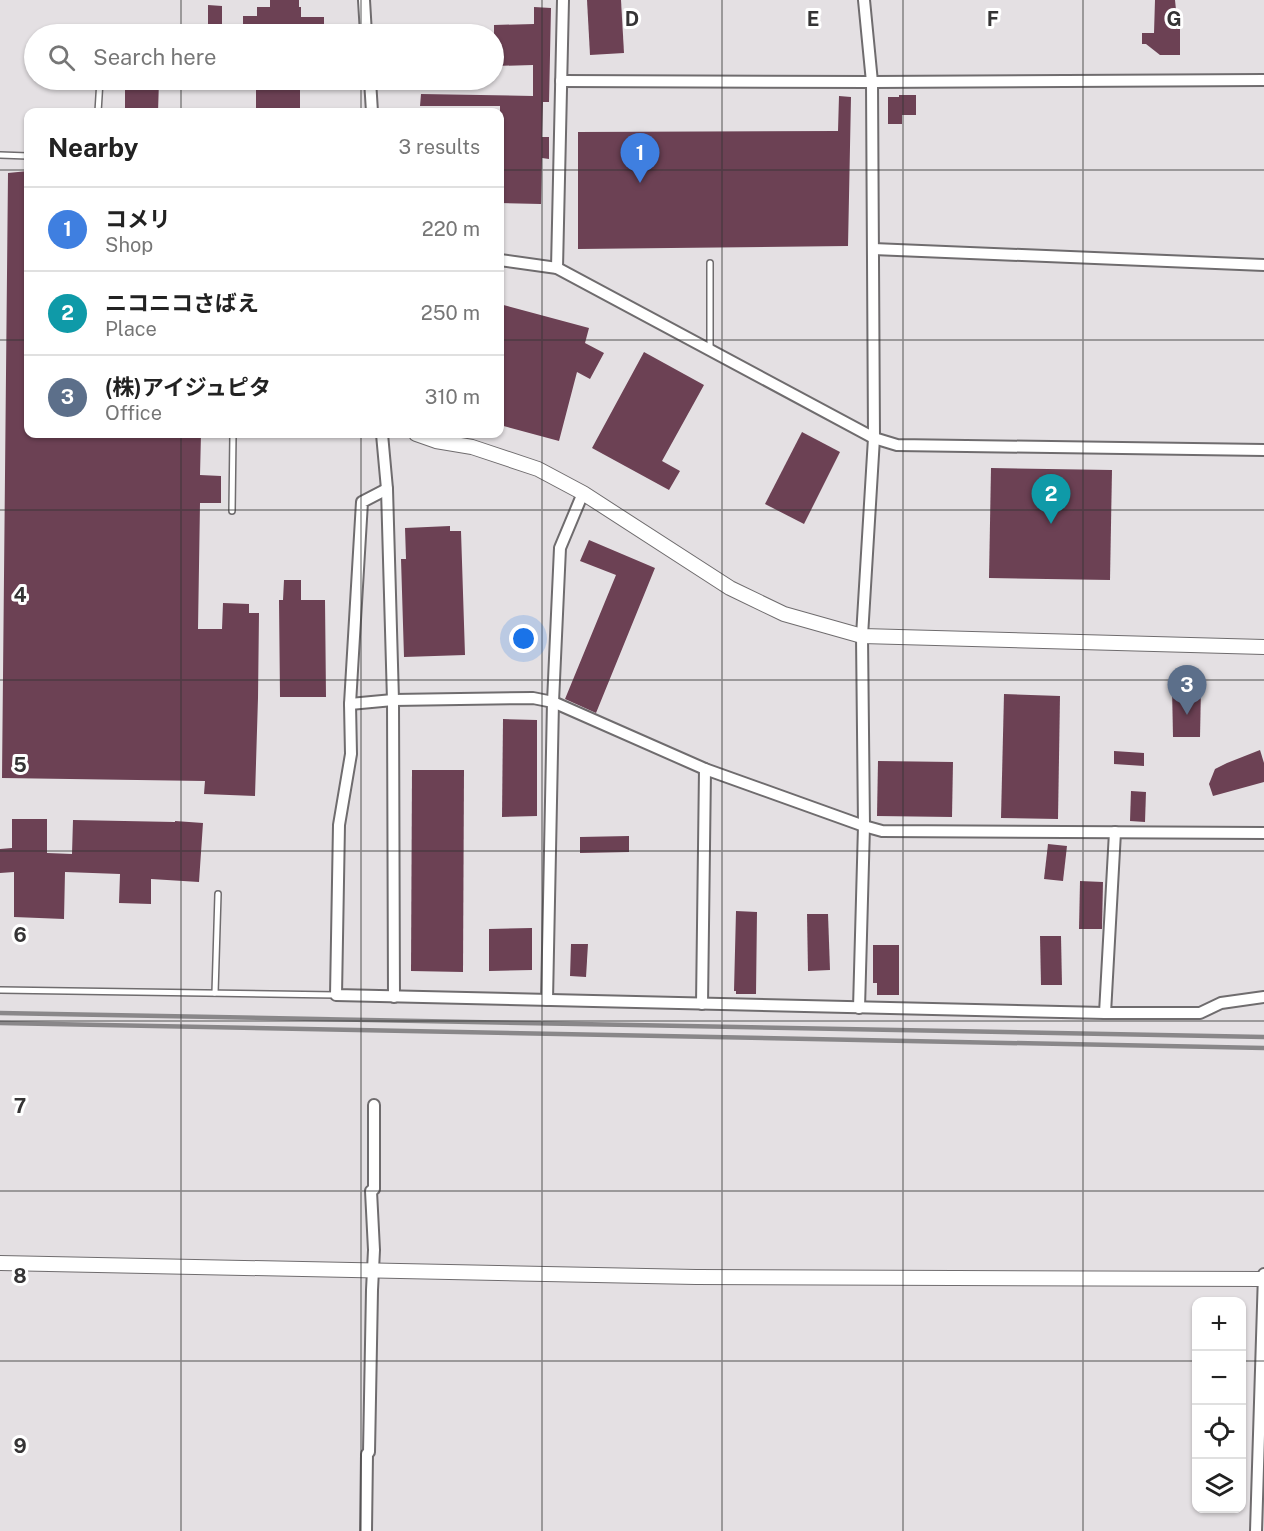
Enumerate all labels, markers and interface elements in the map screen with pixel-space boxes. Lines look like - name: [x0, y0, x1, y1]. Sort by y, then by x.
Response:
- text: D: [625, 7, 639, 31]
- text: E: [807, 7, 819, 31]
- text: F: [987, 7, 999, 31]
- text: G: [1166, 7, 1182, 31]
- search box: [24, 24, 504, 90]
- icon: search: [45, 41, 78, 74]
- text: Search here: [93, 44, 217, 70]
- text: Nearby: [48, 132, 138, 163]
- pin: 1: [620, 134, 660, 183]
- text: 3 results: [399, 135, 480, 159]
- text: コメリ: [105, 206, 171, 232]
- text: 1: [63, 217, 72, 241]
- text: 220 m: [422, 217, 480, 241]
- text: Shop: [105, 233, 153, 257]
- text: ニコニコさばえ: [105, 290, 259, 316]
- text: 2: [61, 301, 74, 325]
- text: 250 m: [421, 301, 480, 325]
- text: Place: [105, 317, 157, 341]
- text: (株)アイジュピタ: [105, 374, 271, 400]
- text: 3: [61, 385, 74, 409]
- text: 310 m: [425, 385, 480, 409]
- text: Office: [105, 401, 162, 425]
- pin: 2: [1032, 474, 1070, 524]
- text: 4: [13, 583, 27, 607]
- your location: [509, 624, 538, 653]
- pin: 3: [1168, 666, 1206, 715]
- text: 5: [13, 753, 27, 777]
- text: 6: [13, 923, 27, 947]
- text: 7: [14, 1094, 26, 1118]
- text: 8: [13, 1264, 27, 1288]
- map controls: [1192, 1297, 1246, 1513]
- button: +: [1192, 1297, 1246, 1351]
- button: −: [1192, 1351, 1246, 1405]
- button: locate: [1192, 1405, 1246, 1459]
- text: 9: [13, 1434, 27, 1458]
- button: layers: [1192, 1459, 1246, 1513]

